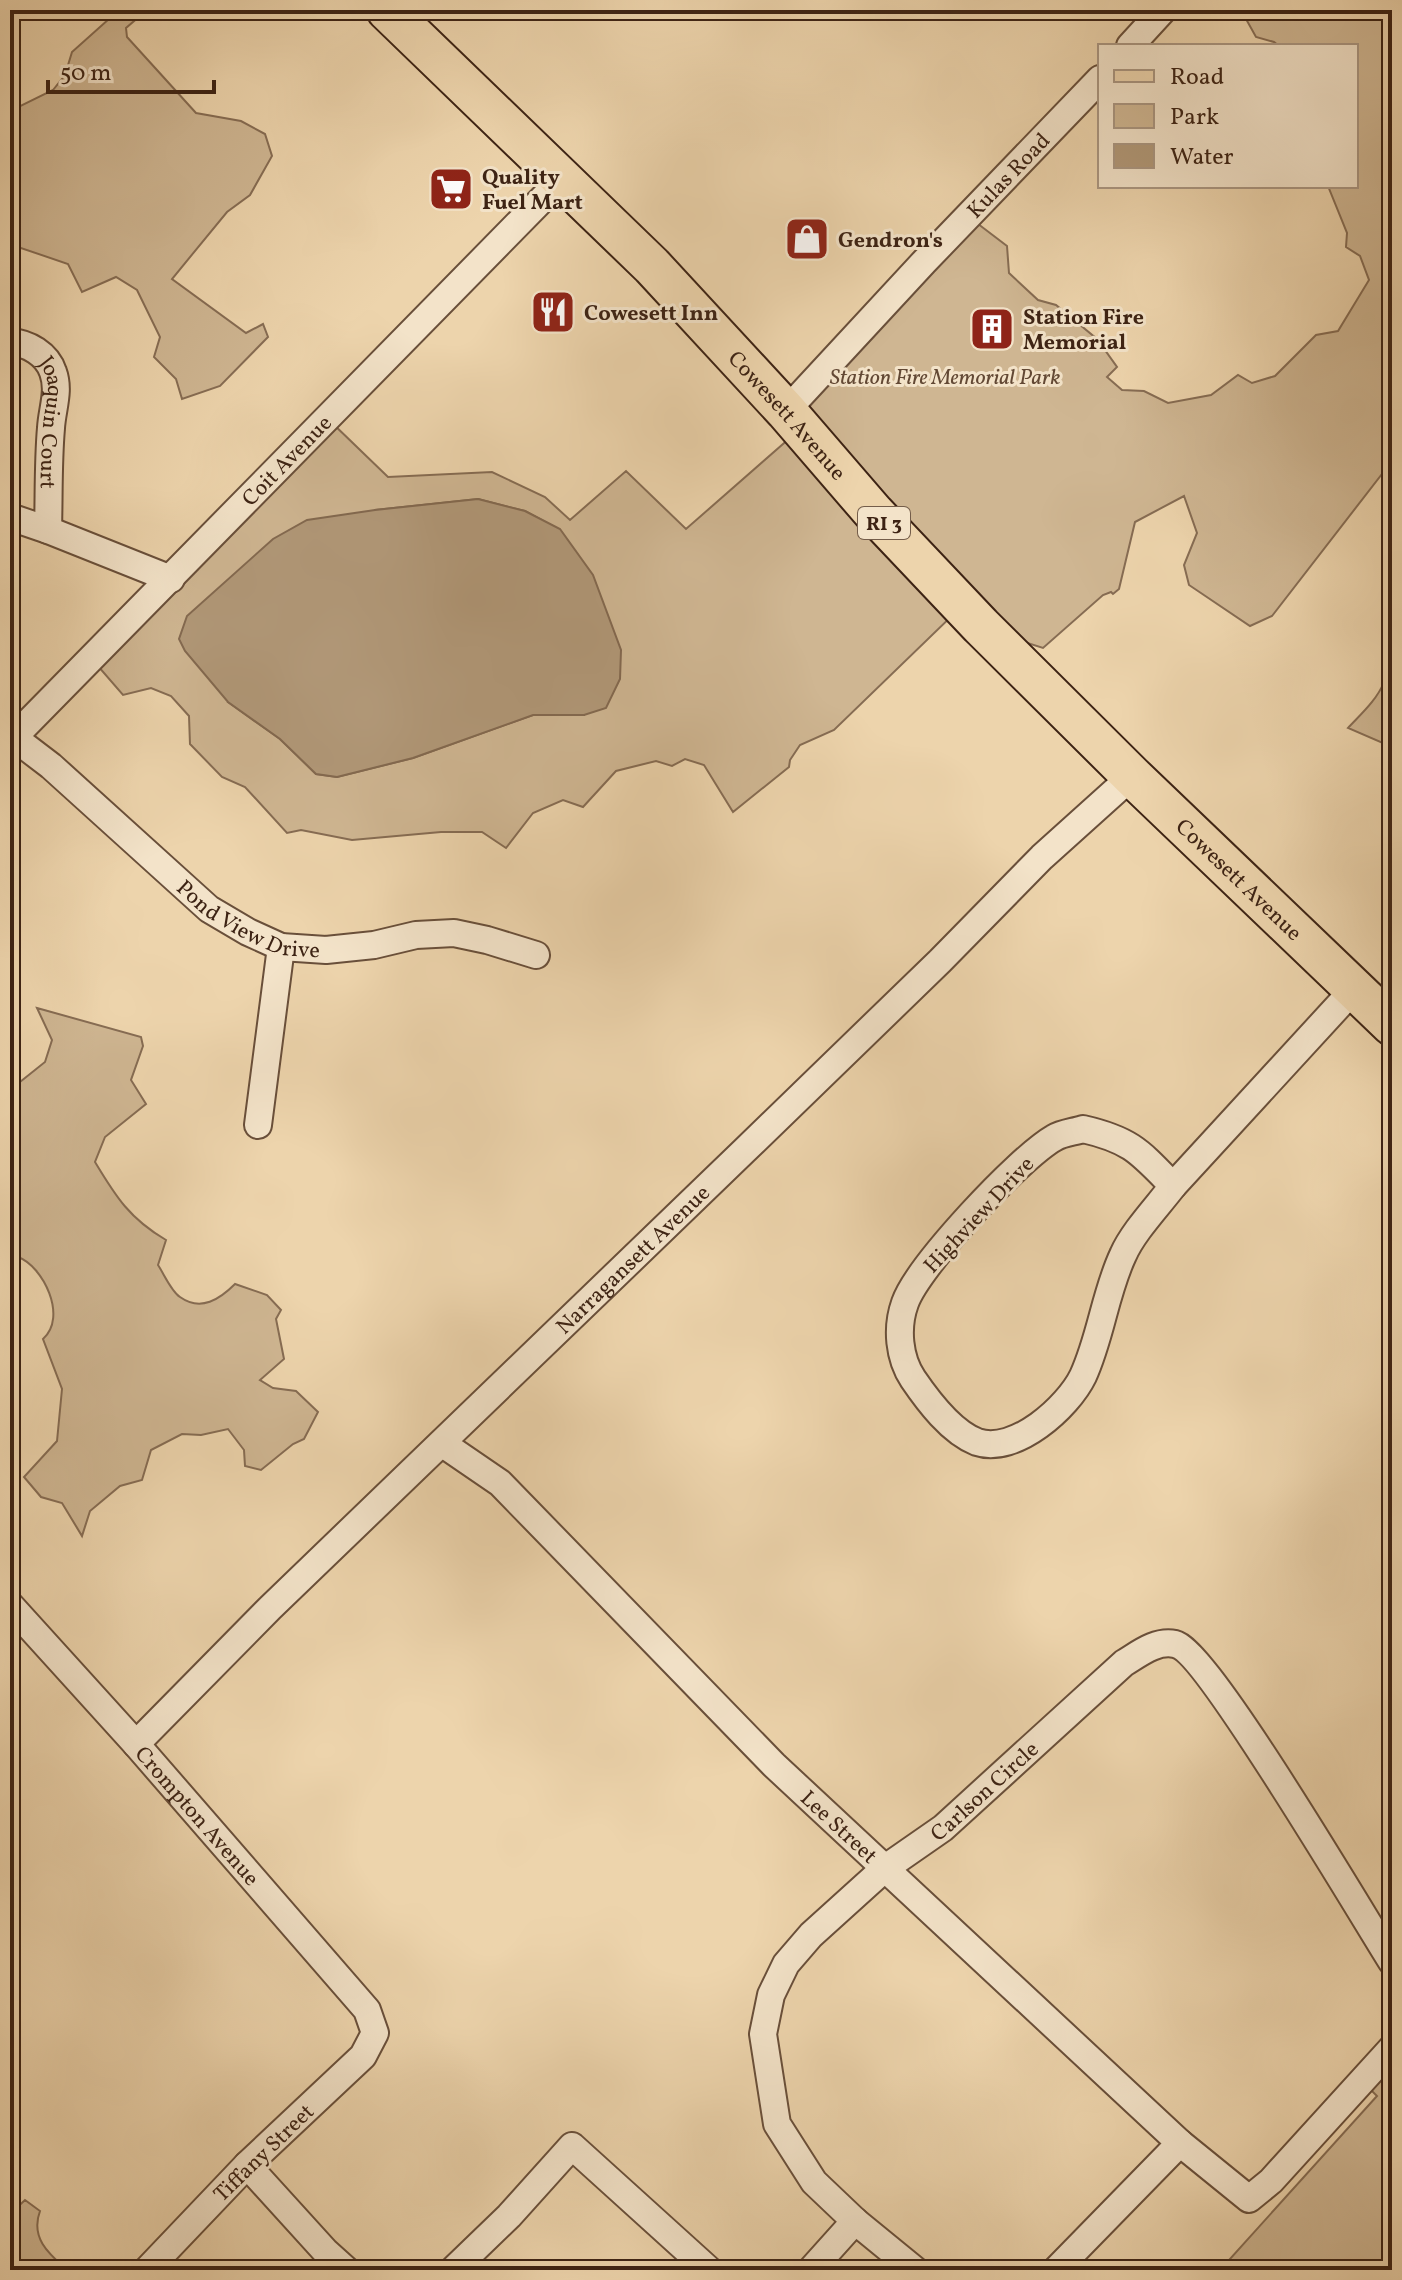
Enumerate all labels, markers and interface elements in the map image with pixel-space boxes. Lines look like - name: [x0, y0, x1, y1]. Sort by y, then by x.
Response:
- scale bar: [48, 44, 214, 94]
- legend: [1098, 44, 1358, 188]
- text: 50 m: [60, 57, 112, 91]
- text: Road: [1170, 61, 1224, 95]
- text: Park: [1170, 101, 1219, 135]
- street label: Kulas Road: [961, 127, 1058, 226]
- text: Water: [1170, 141, 1234, 175]
- place label: Quality Fuel Mart: [482, 163, 583, 219]
- supermarket icon: Quality Fuel Mart: [427, 165, 475, 213]
- shop icon: Gendron's: [783, 215, 831, 263]
- place label: Gendron's: [838, 226, 943, 257]
- restaurant icon: Cowesett Inn: [529, 288, 577, 336]
- place label: Cowesett Inn: [584, 299, 718, 330]
- place label: Station Fire Memorial: [1023, 303, 1144, 359]
- building icon: Station Fire Memorial: [968, 305, 1016, 353]
- street label: Cowesett Avenue: [720, 345, 852, 488]
- street label: Joaquin Court: [30, 350, 69, 489]
- park label: Station Fire Memorial Park: [830, 363, 1060, 394]
- street label: Coit Avenue: [236, 409, 340, 514]
- road number: RI 3: [858, 507, 910, 539]
- street label: Cowesett Avenue: [1168, 813, 1308, 949]
- street label: Pond View Drive: [169, 874, 321, 968]
- street label: Highview Drive: [917, 1150, 1042, 1281]
- street label: Narragansett Avenue: [550, 1179, 718, 1342]
- street label: Carlson Circle: [925, 1735, 1046, 1850]
- street label: Crompton Avenue: [127, 1740, 265, 1894]
- street label: Lee Street: [793, 1784, 884, 1872]
- street label: Tiffany Street: [207, 2097, 322, 2210]

